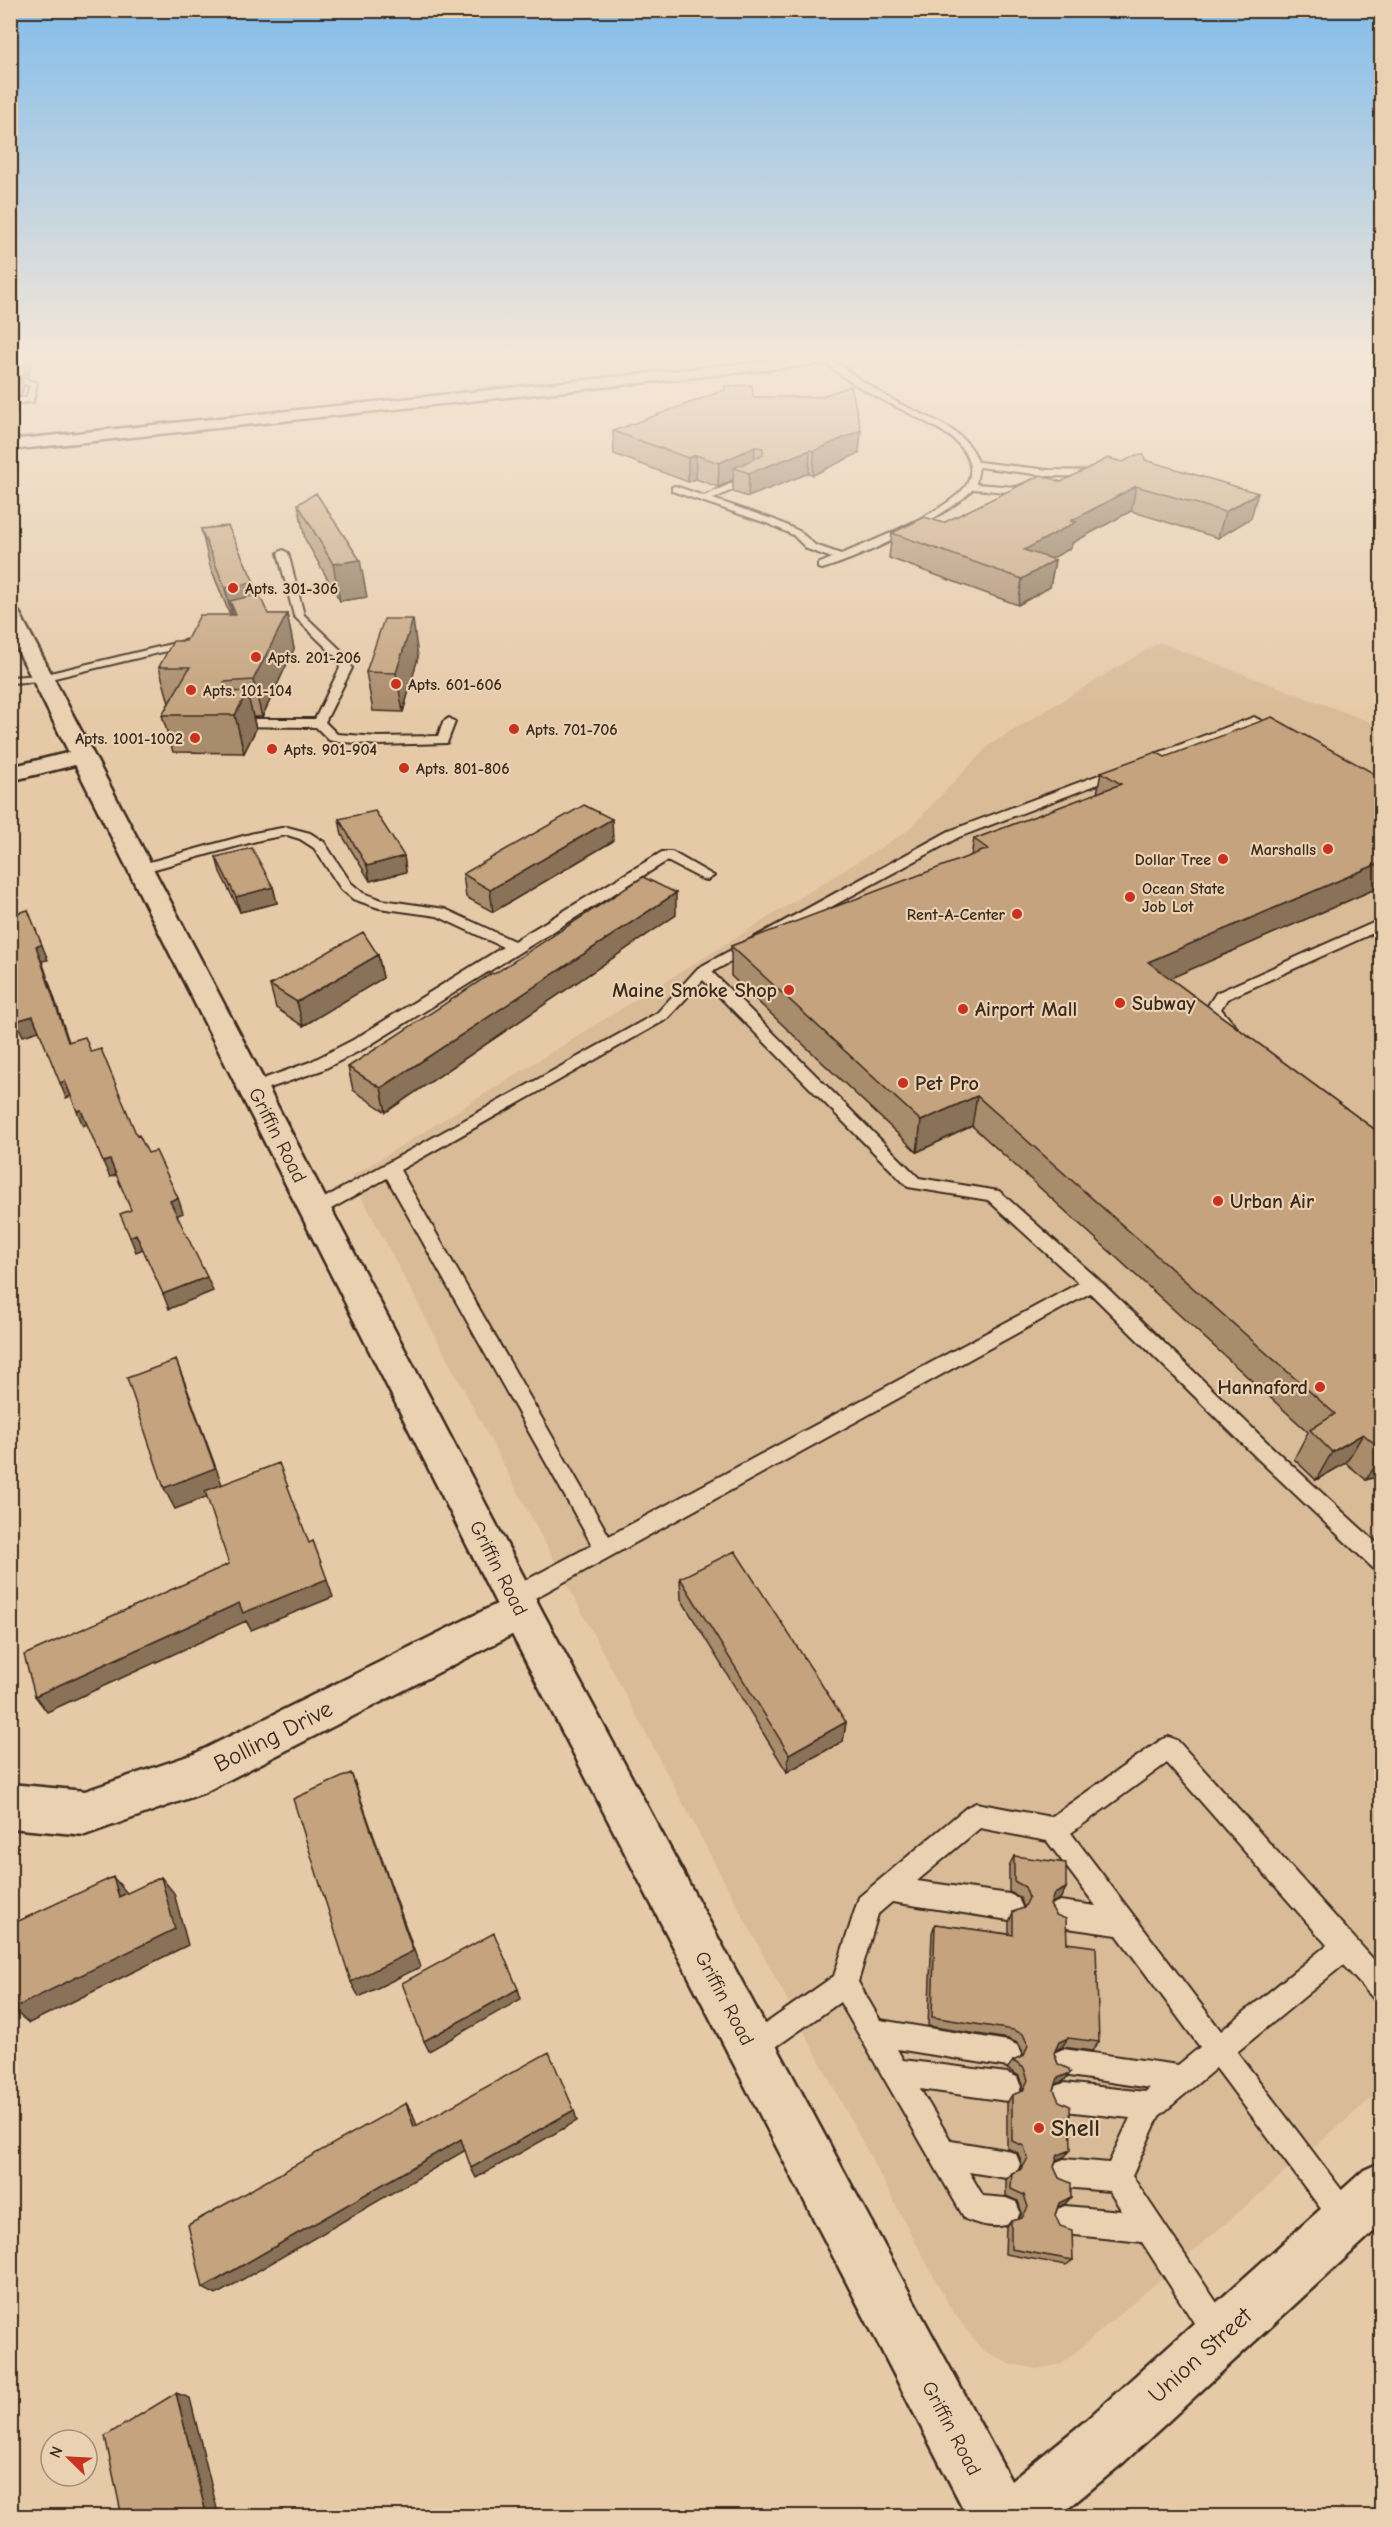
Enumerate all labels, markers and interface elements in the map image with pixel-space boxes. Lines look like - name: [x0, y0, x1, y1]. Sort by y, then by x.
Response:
- place label: Apts. 301-306: [245, 580, 338, 598]
- marker: Apts. 301-306: [226, 581, 240, 595]
- place label: Apts. 201-206: [268, 649, 361, 667]
- marker: Apts. 201-206: [249, 650, 263, 664]
- place label: Apts. 601-606: [408, 676, 502, 694]
- marker: Apts. 601-606: [389, 677, 403, 691]
- place label: Apts. 101-104: [203, 682, 292, 700]
- marker: Apts. 101-104: [184, 683, 198, 697]
- place label: Apts. 701-706: [526, 721, 618, 739]
- marker: Apts. 701-706: [507, 722, 521, 736]
- place label: Apts. 1001-1002: [75, 730, 183, 748]
- marker: Apts. 1001-1002: [188, 731, 202, 745]
- place label: Apts. 901-904: [284, 741, 377, 759]
- marker: Apts. 901-904: [265, 742, 279, 756]
- place label: Apts. 801-806: [416, 760, 510, 778]
- marker: Apts. 801-806: [397, 761, 411, 775]
- place label: Marshalls: [1251, 841, 1316, 859]
- marker: Marshalls: [1321, 842, 1335, 856]
- place label: Dollar Tree: [1135, 851, 1211, 869]
- marker: Dollar Tree: [1216, 852, 1230, 866]
- place label: Ocean State Job Lot: [1142, 880, 1225, 916]
- marker: Ocean State Job Lot: [1123, 890, 1137, 904]
- place label: Rent-A-Center: [907, 906, 1006, 924]
- marker: Rent-A-Center: [1010, 907, 1024, 921]
- place label: Maine Smoke Shop: [612, 979, 777, 1002]
- marker: Maine Smoke Shop: [782, 983, 796, 997]
- place label: Subway: [1132, 992, 1196, 1015]
- marker: Subway: [1113, 996, 1127, 1010]
- place label: Airport Mall: [975, 998, 1077, 1021]
- marker: Airport Mall: [956, 1002, 970, 1016]
- place label: Pet Pro: [915, 1072, 979, 1095]
- marker: Pet Pro: [896, 1076, 910, 1090]
- street label: Griffin Road: [244, 1084, 311, 1187]
- place label: Urban Air: [1230, 1190, 1314, 1213]
- marker: Urban Air: [1211, 1194, 1225, 1208]
- place label: Hannaford: [1217, 1376, 1308, 1399]
- marker: Hannaford: [1313, 1380, 1327, 1394]
- street label: Griffin Road: [465, 1517, 532, 1620]
- street label: Bolling Drive: [209, 1694, 337, 1778]
- street label: Griffin Road: [690, 1947, 759, 2049]
- place label: Shell: [1051, 2114, 1100, 2142]
- marker: Shell: [1032, 2121, 1046, 2135]
- street label: Union Street: [1143, 2301, 1258, 2409]
- street label: Griffin Road: [917, 2377, 986, 2479]
- north arrow: [39, 2428, 99, 2488]
- text: N: [46, 2444, 67, 2461]

